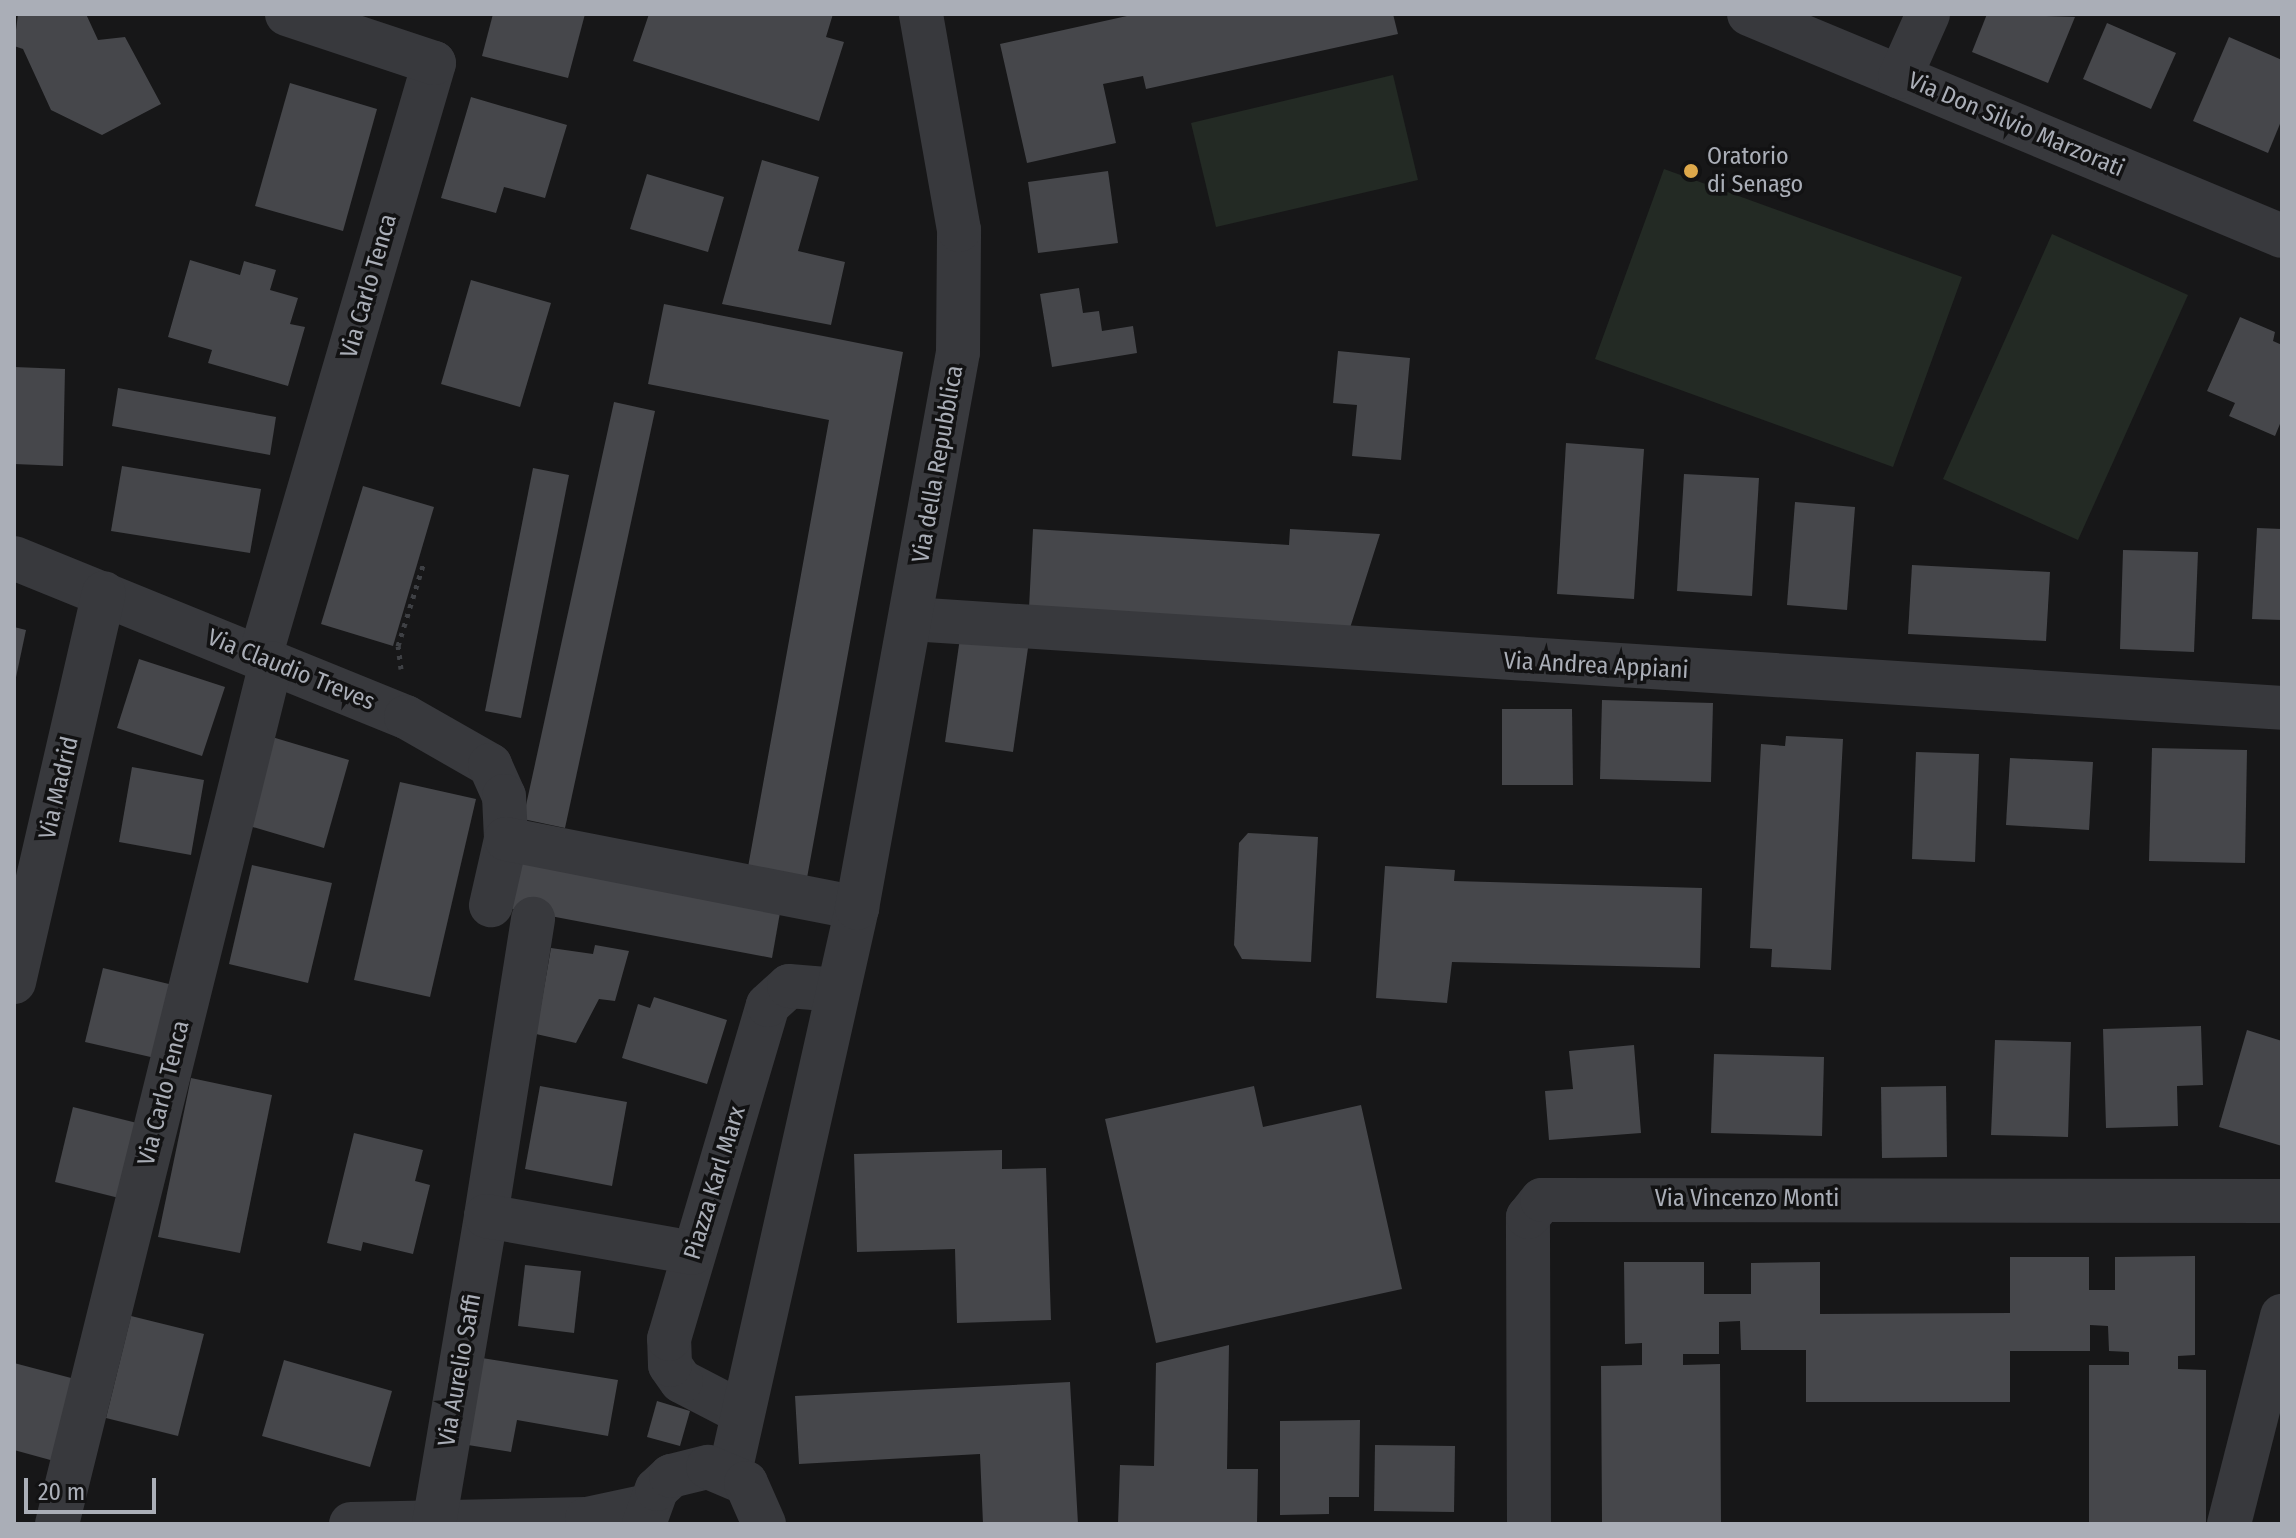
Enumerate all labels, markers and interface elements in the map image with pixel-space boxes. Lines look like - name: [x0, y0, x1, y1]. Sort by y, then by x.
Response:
- street label: Via Don Silvio Marzorati: [1904, 66, 2128, 184]
- place label: Oratorio di Senago: [1707, 143, 1803, 199]
- marker: Oratorio di Senago: [1682, 162, 1700, 180]
- street label: Via Carlo Tenca: [335, 211, 403, 361]
- street label: Via della Repubblica: [906, 363, 970, 565]
- street label: Via Claudio Treves: [203, 623, 379, 717]
- street label: Via Andrea Appiani: [1503, 647, 1689, 685]
- street label: Via Madrid: [33, 734, 85, 842]
- street label: Via Carlo Tenca: [132, 1018, 196, 1168]
- street label: Piazza Karl Marx: [678, 1103, 752, 1263]
- street label: Via Vincenzo Monti: [1655, 1185, 1839, 1213]
- street label: Via Aurelio Saffi: [432, 1291, 488, 1449]
- scale bar: [28, 1462, 160, 1512]
- text: 20 m: [38, 1478, 85, 1506]

